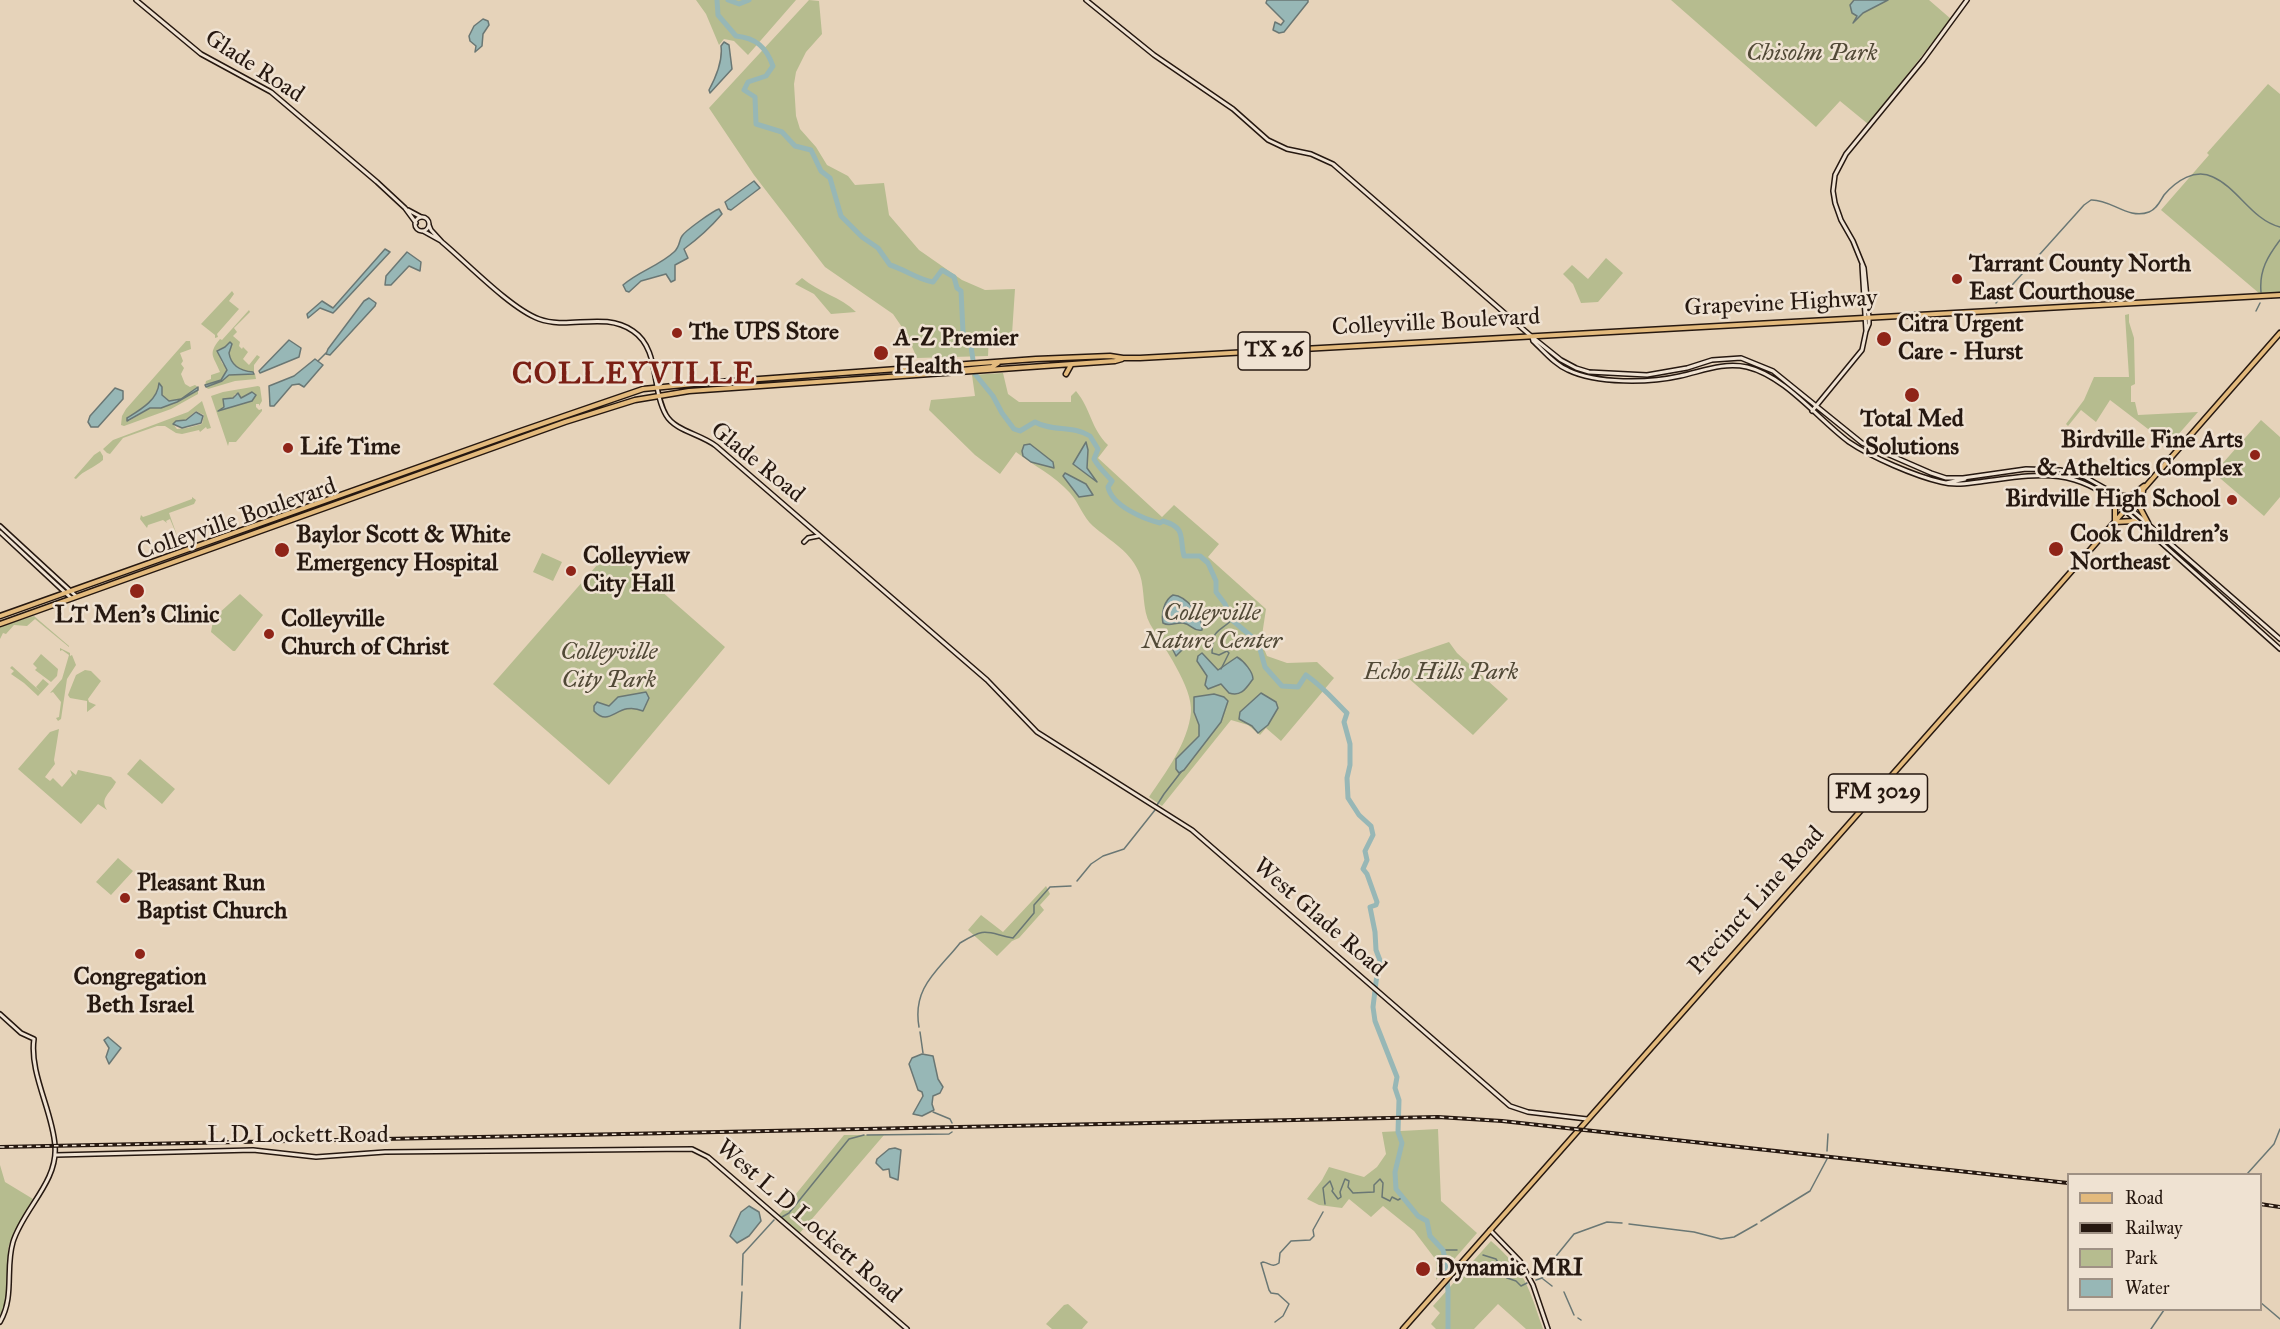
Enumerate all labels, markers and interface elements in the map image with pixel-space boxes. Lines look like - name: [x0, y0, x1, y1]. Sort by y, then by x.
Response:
- street label: Glade Road: [199, 24, 309, 110]
- park label: Chisolm Park: [1746, 40, 1878, 68]
- place label: Tarrant County North East Courthouse: [1969, 251, 2191, 307]
- marker: Tarrant County North East Courthouse: [1950, 272, 1964, 286]
- street label: Grapevine Highway: [1684, 285, 1878, 323]
- street label: Colleyville Boulevard: [1331, 303, 1541, 343]
- place label: Citra Urgent Care - Hurst: [1898, 311, 2024, 367]
- place label: The UPS Store: [689, 319, 839, 347]
- place label: A-Z Premier Health: [894, 325, 1018, 381]
- marker: The UPS Store: [670, 326, 684, 340]
- marker: Citra Urgent Care - Hurst: [1875, 330, 1893, 348]
- road number: TX 26: [1238, 332, 1310, 370]
- marker: A-Z Premier Health: [872, 344, 890, 362]
- district label: COLLEYVILLE: [512, 358, 756, 394]
- marker: Total Med Solutions: [1903, 386, 1921, 404]
- place label: Total Med Solutions: [1860, 406, 1964, 462]
- street label: Glade Road: [704, 416, 810, 510]
- place label: Birdville Fine Arts & Atheltics Complex: [2037, 427, 2243, 483]
- place label: Life Time: [300, 434, 400, 462]
- marker: Life Time: [281, 441, 295, 455]
- marker: Birdville Fine Arts & Atheltics Complex: [2248, 448, 2262, 462]
- street label: Colleyville Boulevard: [134, 472, 340, 568]
- place label: Birdville High School: [2005, 486, 2220, 514]
- marker: Birdville High School: [2225, 493, 2239, 507]
- place label: Cook Children's Northeast: [2070, 521, 2228, 577]
- place label: Baylor Scott & White Emergency Hospital: [296, 522, 511, 578]
- marker: Cook Children's Northeast: [2047, 540, 2065, 558]
- marker: Baylor Scott & White Emergency Hospital: [273, 541, 291, 559]
- place label: Colleyview City Hall: [583, 543, 689, 599]
- marker: Colleyview City Hall: [564, 564, 578, 578]
- marker: LT Men's Clinic: [128, 582, 146, 600]
- park label: Colleyville Nature Center: [1142, 600, 1282, 656]
- place label: LT Men's Clinic: [55, 602, 219, 630]
- place label: Colleyville Church of Christ: [281, 606, 449, 662]
- marker: Colleyville Church of Christ: [262, 627, 276, 641]
- park label: Colleyville City Park: [561, 639, 657, 695]
- park label: Echo Hills Park: [1363, 659, 1519, 687]
- road number: FM 3029: [1828, 774, 1928, 812]
- street label: Precinct Line Road: [1683, 821, 1831, 981]
- street label: West Glade Road: [1247, 852, 1391, 984]
- place label: Pleasant Run Baptist Church: [137, 870, 287, 926]
- marker: Pleasant Run Baptist Church: [118, 891, 132, 905]
- marker: Congregation Beth Israel: [133, 947, 147, 961]
- place label: Congregation Beth Israel: [73, 964, 207, 1020]
- street label: L D Lockett Road: [207, 1122, 389, 1150]
- street label: West L D Lockett Road: [710, 1134, 906, 1310]
- legend: [2067, 1173, 2262, 1311]
- text: Road: [2125, 1187, 2163, 1209]
- text: Railway: [2125, 1217, 2182, 1239]
- text: Park: [2125, 1247, 2158, 1269]
- place label: Dynamic MRI: [1436, 1255, 1583, 1283]
- marker: Dynamic MRI: [1414, 1260, 1432, 1278]
- text: Water: [2125, 1277, 2169, 1299]

